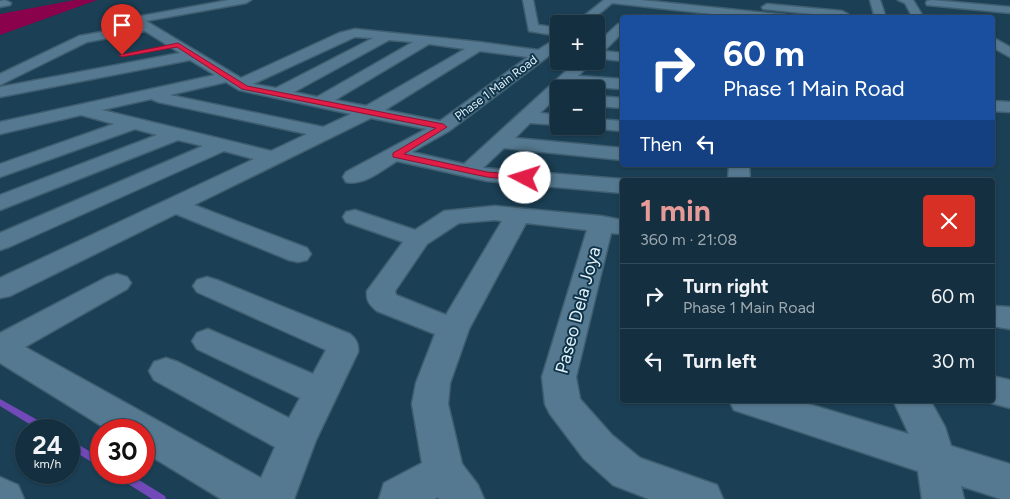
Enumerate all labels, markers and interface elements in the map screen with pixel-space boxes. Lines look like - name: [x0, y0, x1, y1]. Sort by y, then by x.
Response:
- pin: [101, 4, 143, 55]
- icon: arrive: [108, 11, 136, 39]
- map controls: [550, 15, 605, 135]
- button: +: [550, 15, 605, 70]
- text: 60 m: [723, 33, 805, 75]
- icon: right: [640, 35, 705, 100]
- street label: Phase 1 Main Road: [452, 53, 540, 123]
- text: Phase 1 Main Road: [723, 75, 905, 102]
- button: −: [550, 80, 605, 135]
- icon: left: [692, 130, 720, 158]
- text: Then: [640, 133, 682, 156]
- position arrow: [498, 151, 550, 203]
- text: 1 min: [640, 192, 711, 229]
- button: close: [923, 195, 975, 247]
- text: 360 m · 21:08: [640, 230, 737, 249]
- street label: Paseo Dela Joya: [551, 244, 605, 376]
- text: Turn right: [683, 275, 769, 298]
- icon: right: [640, 282, 668, 310]
- text: 60 m: [931, 285, 975, 308]
- text: Phase 1 Main Road: [683, 298, 815, 317]
- icon: left: [640, 347, 668, 375]
- text: Turn left: [683, 350, 757, 373]
- text: 30 m: [932, 350, 975, 373]
- speed limit sign: 30: [90, 419, 155, 484]
- text: 24: [32, 430, 63, 460]
- text: km/h: [34, 457, 61, 471]

